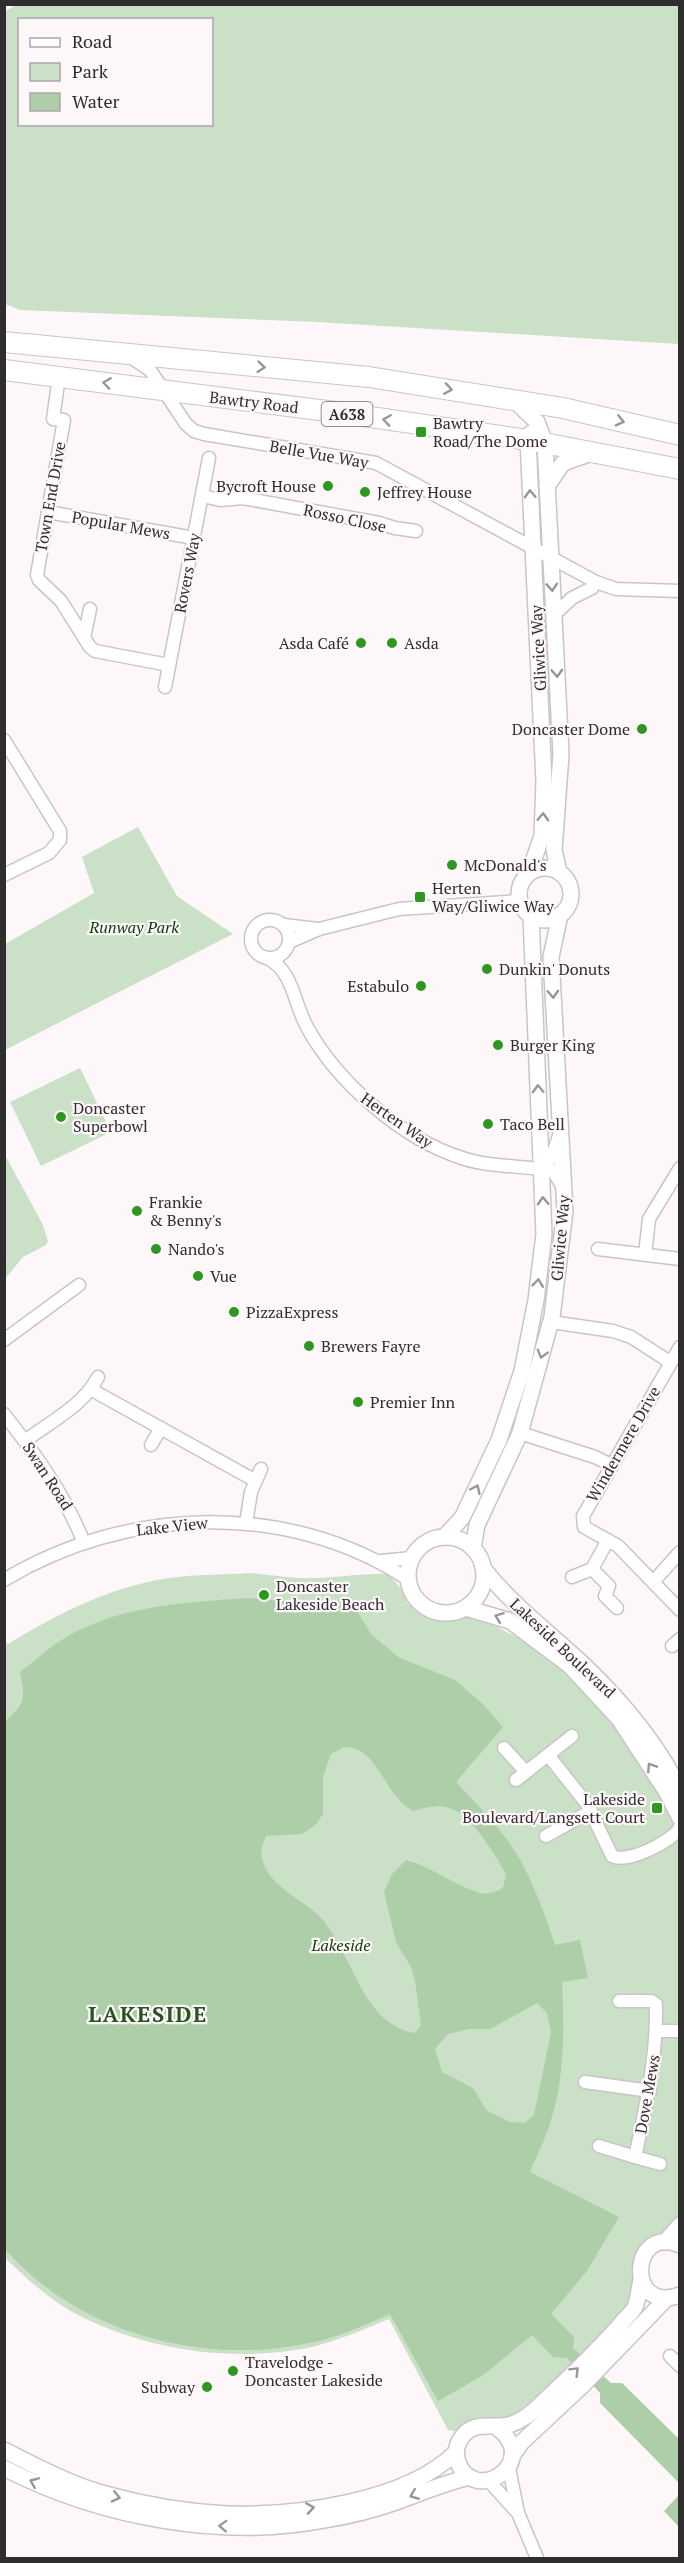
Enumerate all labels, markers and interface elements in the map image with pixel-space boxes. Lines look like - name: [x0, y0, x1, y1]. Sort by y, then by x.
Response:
- legend: [18, 18, 213, 126]
- text: Road: [72, 29, 112, 53]
- text: Park: [72, 59, 109, 83]
- text: Water: [72, 89, 119, 113]
- one-way arrow: [256, 360, 265, 373]
- one-way arrow: [102, 378, 111, 390]
- one-way arrow: [442, 382, 452, 395]
- street label: Bawtry Road: [208, 386, 300, 418]
- road number: A638: [322, 402, 372, 426]
- place label: Bawtry Road/The Dome: [433, 412, 547, 452]
- one-way arrow: [614, 413, 624, 426]
- one-way arrow: [382, 414, 392, 426]
- marker: Bawtry Road/The Dome: [414, 425, 428, 439]
- street label: Belle Vue Way: [268, 434, 371, 474]
- street label: Town End Drive: [29, 440, 71, 554]
- place label: Bycroft House: [216, 475, 316, 497]
- marker: Bycroft House: [321, 479, 335, 493]
- place label: Jeffrey House: [377, 481, 472, 503]
- marker: Jeffrey House: [358, 485, 372, 499]
- one-way arrow: [523, 489, 536, 498]
- street label: Rosso Close: [301, 498, 389, 538]
- street label: Popular Mews: [70, 506, 172, 544]
- street label: Rovers Way: [168, 530, 206, 615]
- one-way arrow: [545, 582, 558, 591]
- street label: Gliwice Way: [525, 603, 551, 692]
- place label: Asda Café: [279, 632, 349, 654]
- place label: Asda: [404, 632, 439, 654]
- marker: Asda Café: [354, 636, 368, 650]
- marker: Asda: [385, 636, 399, 650]
- one-way arrow: [550, 669, 563, 678]
- place label: Doncaster Dome: [512, 718, 630, 740]
- marker: Doncaster Dome: [635, 722, 649, 736]
- one-way arrow: [536, 812, 549, 821]
- place label: McDonald's: [464, 854, 547, 876]
- marker: McDonald's: [445, 858, 459, 872]
- place label: Herten Way/Gliwice Way: [432, 877, 555, 917]
- marker: Herten Way/Gliwice Way: [413, 890, 427, 904]
- park label: Runway Park: [88, 916, 179, 938]
- place label: Dunkin' Donuts: [499, 958, 610, 980]
- marker: Dunkin' Donuts: [480, 962, 494, 976]
- place label: Estabulo: [347, 975, 409, 997]
- marker: Estabulo: [414, 979, 428, 993]
- one-way arrow: [547, 989, 560, 998]
- place label: Burger King: [510, 1034, 595, 1056]
- marker: Burger King: [491, 1038, 505, 1052]
- one-way arrow: [532, 1085, 545, 1094]
- street label: Herten Way: [357, 1087, 438, 1153]
- place label: Doncaster Superbowl: [73, 1097, 148, 1137]
- marker: Doncaster Superbowl: [54, 1110, 68, 1124]
- place label: Taco Bell: [500, 1113, 565, 1135]
- marker: Taco Bell: [481, 1117, 495, 1131]
- place label: Frankie & Benny's: [149, 1191, 222, 1231]
- street label: Gliwice Way: [545, 1193, 575, 1282]
- one-way arrow: [536, 1197, 549, 1206]
- marker: Frankie & Benny's: [130, 1204, 144, 1218]
- place label: Nando's: [168, 1238, 224, 1260]
- marker: Nando's: [149, 1242, 163, 1256]
- place label: Vue: [210, 1265, 237, 1287]
- marker: Vue: [191, 1269, 205, 1283]
- one-way arrow: [531, 1279, 544, 1288]
- place label: PizzaExpress: [246, 1301, 338, 1323]
- marker: PizzaExpress: [227, 1305, 241, 1319]
- place label: Brewers Fayre: [321, 1335, 421, 1357]
- marker: Brewers Fayre: [302, 1339, 316, 1353]
- one-way arrow: [537, 1348, 549, 1358]
- street label: Windermere Drive: [581, 1382, 665, 1506]
- place label: Premier Inn: [370, 1391, 456, 1413]
- marker: Premier Inn: [351, 1395, 365, 1409]
- street label: Swan Road: [18, 1438, 78, 1515]
- one-way arrow: [468, 1484, 480, 1495]
- street label: Lake View: [135, 1511, 209, 1541]
- place label: Doncaster Lakeside Beach: [276, 1575, 385, 1615]
- marker: Doncaster Lakeside Beach: [257, 1588, 271, 1602]
- street label: Lakeside Boulevard: [505, 1593, 621, 1703]
- one-way arrow: [495, 1612, 505, 1625]
- one-way arrow: [647, 1763, 658, 1774]
- place label: Lakeside Boulevard/Langsett Court: [462, 1788, 645, 1828]
- marker: Lakeside Boulevard/Langsett Court: [650, 1801, 664, 1815]
- park label: Lakeside: [311, 1934, 370, 1956]
- district label: LAKESIDE: [88, 1999, 208, 2028]
- street label: Dove Mews: [629, 2053, 665, 2135]
- place label: Travelodge - Doncaster Lakeside: [245, 2351, 383, 2391]
- marker: Travelodge - Doncaster Lakeside: [226, 2364, 240, 2378]
- one-way arrow: [568, 2367, 579, 2378]
- place label: Subway: [141, 2376, 196, 2398]
- marker: Subway: [200, 2380, 214, 2394]
- one-way arrow: [29, 2478, 40, 2490]
- one-way arrow: [409, 2488, 420, 2500]
- one-way arrow: [111, 2489, 121, 2502]
- one-way arrow: [305, 2502, 314, 2514]
- one-way arrow: [218, 2519, 227, 2532]

